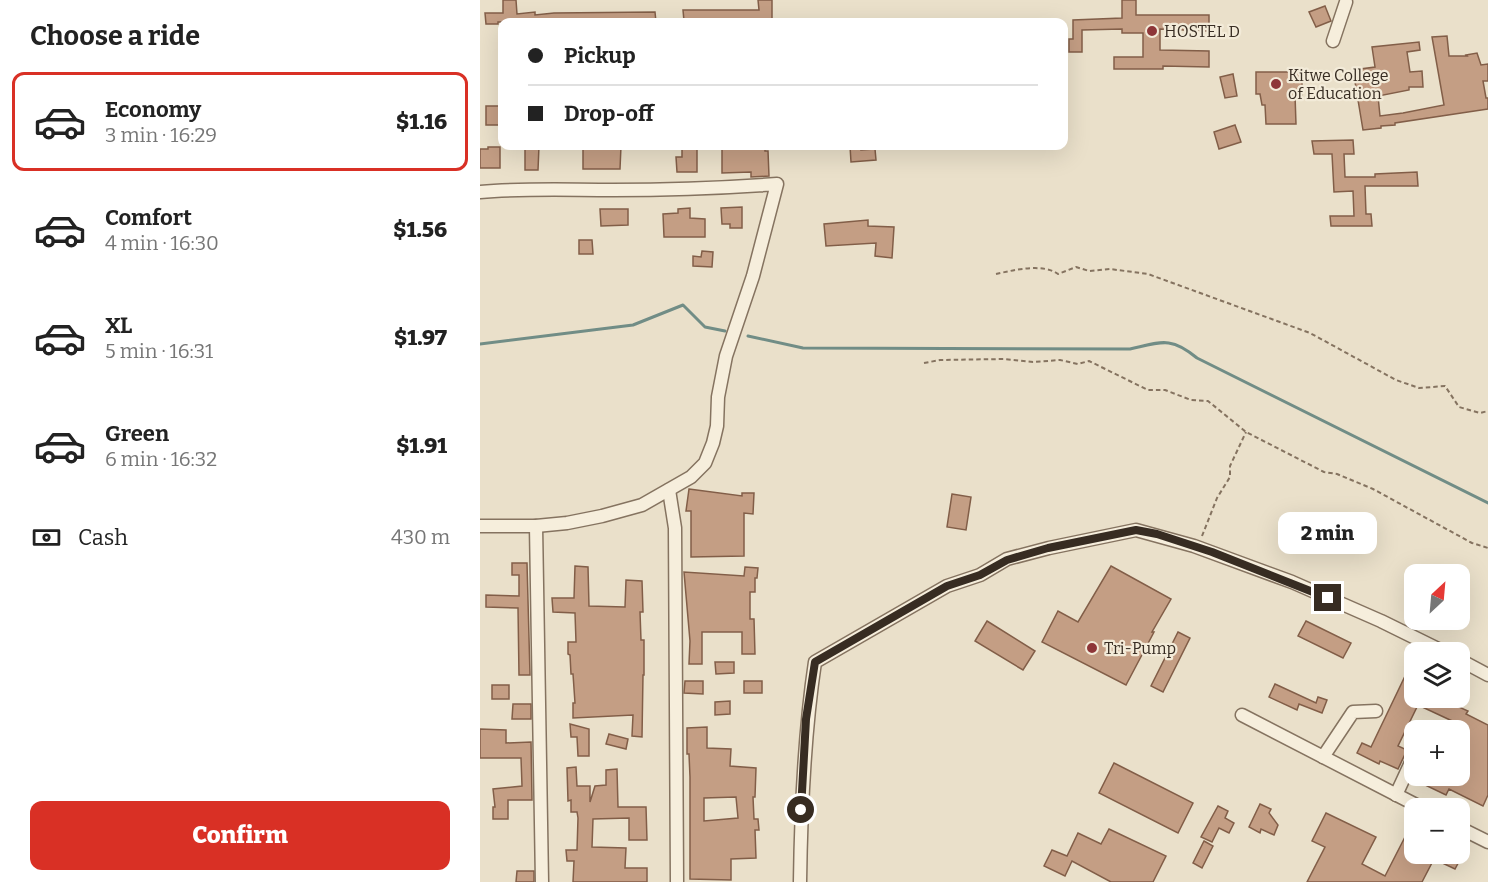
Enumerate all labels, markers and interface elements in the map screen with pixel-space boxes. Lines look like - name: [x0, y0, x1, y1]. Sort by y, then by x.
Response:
- text: Choose a ride: [30, 20, 200, 52]
- place label: HOSTEL D: [1164, 22, 1240, 41]
- marker: HOSTEL D: [1145, 24, 1159, 38]
- text: Pickup: [564, 42, 636, 69]
- place label: Kitwe College of Education: [1288, 66, 1388, 103]
- marker: Kitwe College of Education: [1269, 77, 1283, 91]
- icon: car: [33, 95, 87, 149]
- text: Economy: [105, 96, 201, 123]
- text: Drop-off: [564, 100, 654, 127]
- text: $1.16: [396, 108, 447, 135]
- text: 3 min · 16:29: [105, 123, 217, 147]
- icon: car: [33, 203, 87, 257]
- text: Comfort: [105, 204, 192, 231]
- text: $1.56: [393, 216, 447, 243]
- text: 4 min · 16:30: [105, 231, 219, 255]
- icon: car: [33, 311, 87, 365]
- text: XL: [105, 312, 132, 339]
- text: $1.97: [394, 324, 447, 351]
- text: 5 min · 16:31: [105, 339, 213, 363]
- icon: car: [33, 419, 87, 473]
- text: Green: [105, 420, 169, 447]
- text: $1.91: [396, 432, 447, 459]
- text: 6 min · 16:32: [105, 447, 217, 471]
- callout: 2 min: [1278, 511, 1378, 553]
- icon: cash: [30, 521, 63, 554]
- text: 2 min: [1301, 521, 1354, 545]
- text: Cash: [78, 524, 128, 551]
- text: 430 m: [391, 525, 450, 549]
- north arrow: [1404, 564, 1470, 630]
- map controls: [1404, 564, 1470, 864]
- route end: [1314, 584, 1341, 611]
- place label: Tri-Pump: [1104, 639, 1176, 658]
- marker: Tri-Pump: [1085, 641, 1099, 655]
- button: layers: [1404, 642, 1470, 708]
- button: +: [1404, 720, 1470, 786]
- route start: [787, 796, 814, 823]
- button: −: [1404, 798, 1470, 864]
- button: Confirm: [30, 801, 450, 870]

